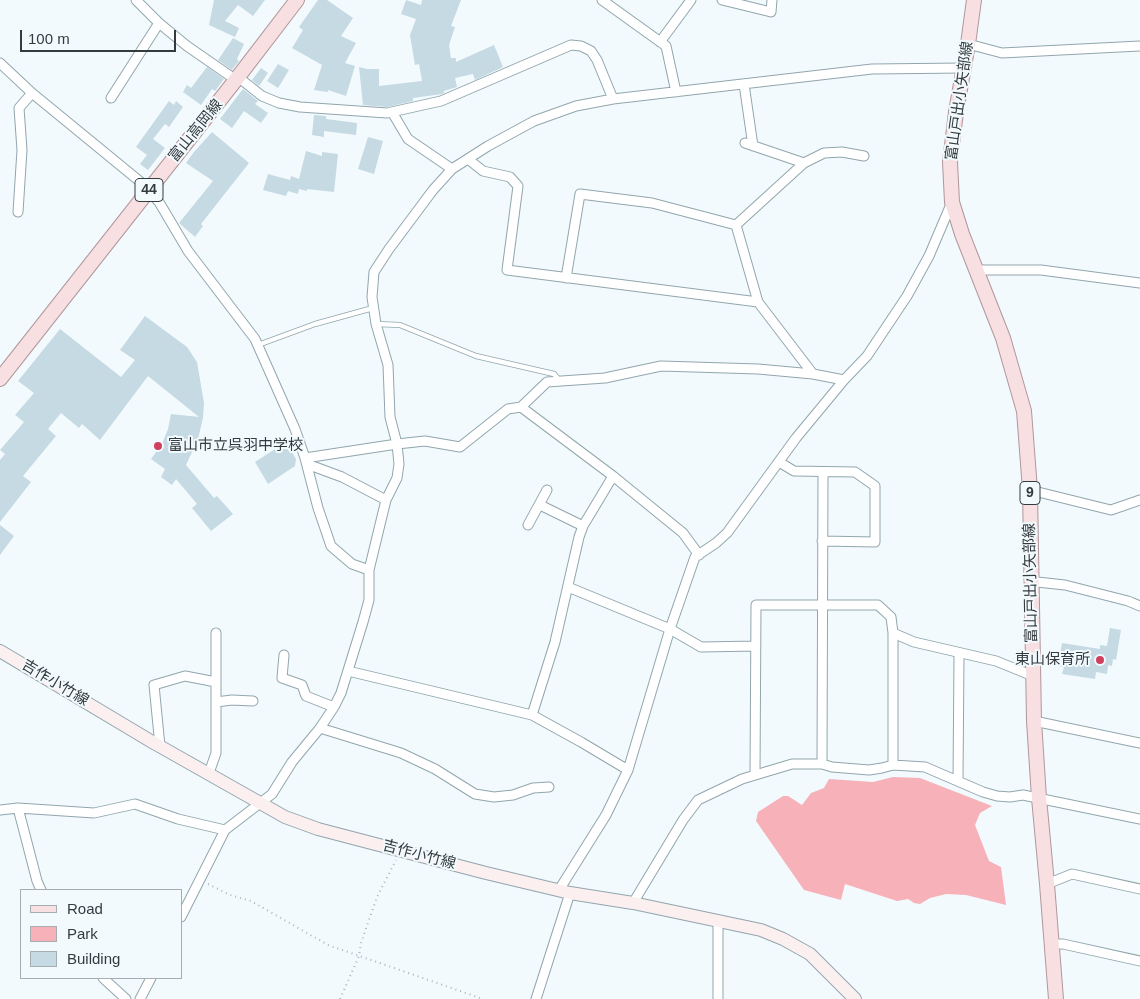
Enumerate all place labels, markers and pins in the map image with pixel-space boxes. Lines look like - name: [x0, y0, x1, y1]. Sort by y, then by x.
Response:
- place label: 富山市立呉羽中学校: [168, 437, 303, 455]
- marker: 富山市立呉羽中学校: [152, 440, 164, 452]
- place label: 東山保育所: [1015, 651, 1090, 669]
- marker: 東山保育所: [1094, 654, 1106, 666]

